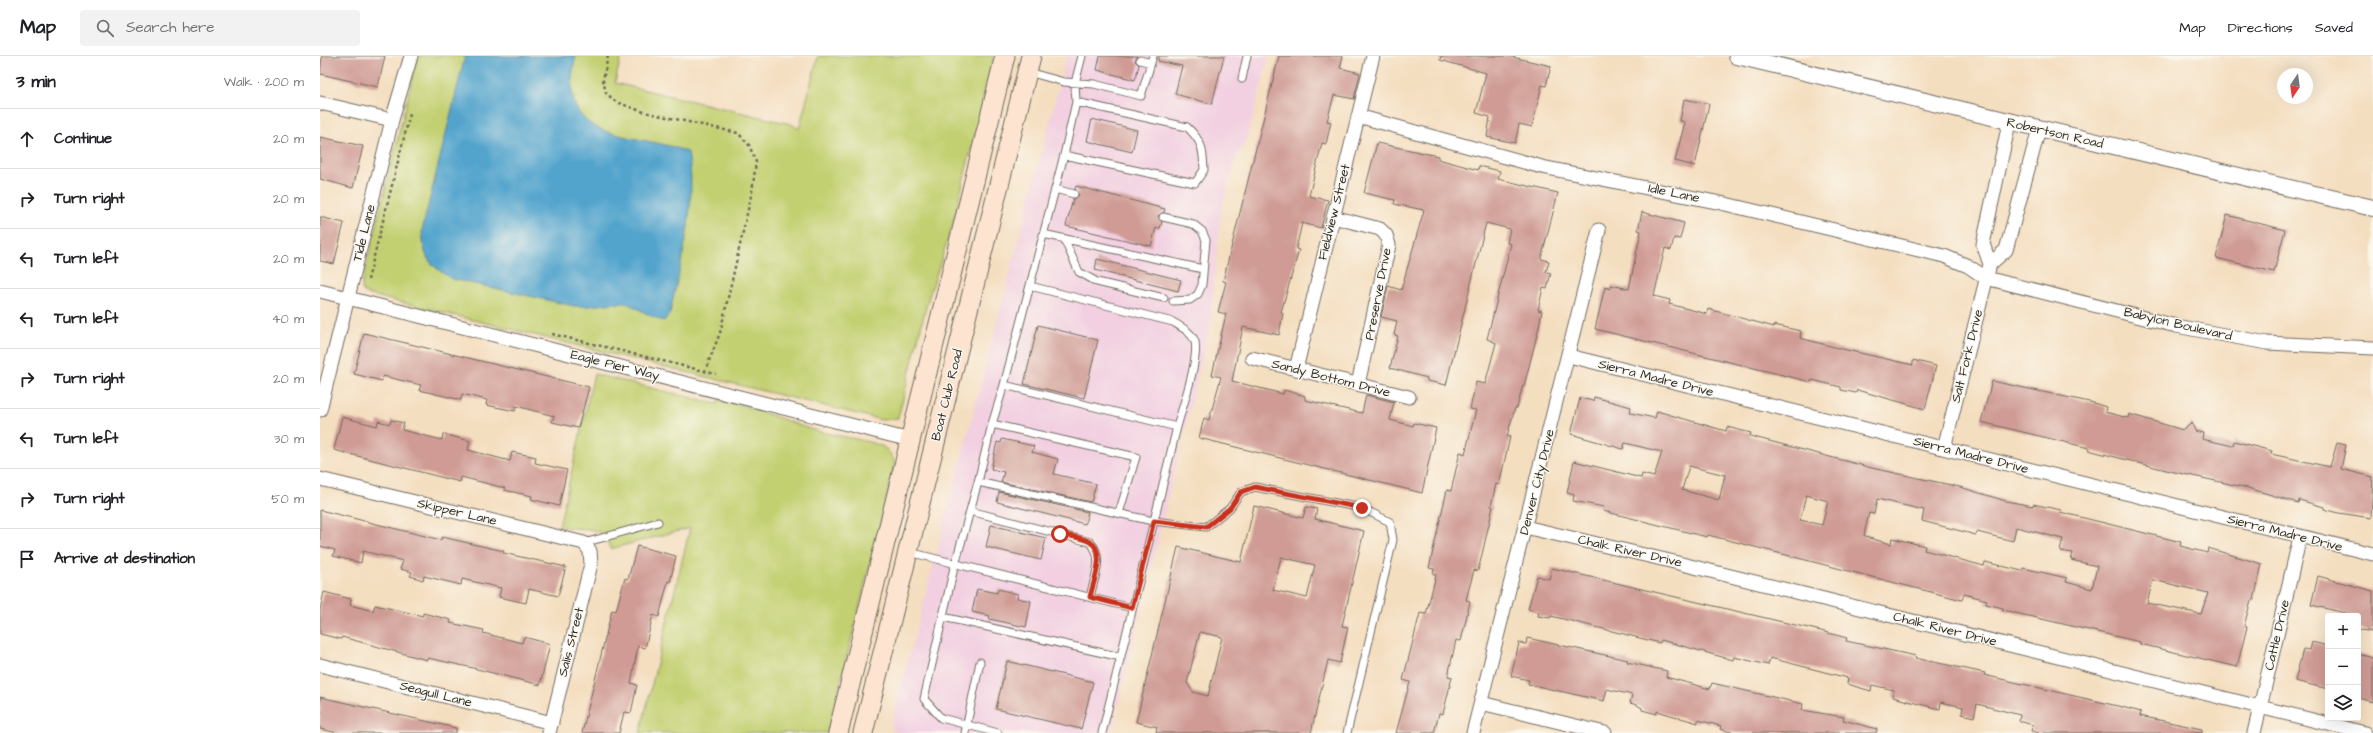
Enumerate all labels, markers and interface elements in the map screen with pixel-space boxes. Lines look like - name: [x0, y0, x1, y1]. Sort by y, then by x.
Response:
- search box: [80, 10, 360, 46]
- text: Map: [20, 14, 56, 41]
- icon: search: [94, 17, 116, 39]
- text: Search here: [126, 17, 215, 38]
- text: Map: [2179, 18, 2206, 38]
- text: Directions: [2228, 18, 2293, 38]
- text: Saved: [2315, 18, 2353, 38]
- north arrow: [2277, 68, 2313, 104]
- text: 3 min: [16, 70, 56, 94]
- text: Walk · 200 m: [224, 73, 304, 91]
- street label: Robertson Road: [2005, 113, 2105, 153]
- icon: ahead: [16, 128, 38, 150]
- text: Continue: [54, 128, 112, 149]
- text: 20 m: [273, 130, 304, 148]
- street label: Fieldview Street: [1313, 161, 1355, 262]
- street label: Idle Lane: [1647, 179, 1701, 207]
- icon: right: [16, 188, 38, 210]
- text: Turn right: [54, 188, 125, 209]
- text: 20 m: [273, 190, 304, 208]
- street label: Tide Lane: [348, 203, 380, 263]
- street label: Preserve Drive: [1360, 246, 1396, 342]
- icon: left: [16, 248, 38, 270]
- text: Turn left: [54, 248, 118, 269]
- text: 20 m: [273, 250, 304, 268]
- street label: Babylon Boulevard: [2122, 303, 2234, 346]
- street label: Salt Fork Drive: [1947, 307, 1987, 405]
- icon: left: [16, 308, 38, 330]
- text: Turn left: [54, 308, 118, 329]
- text: 40 m: [272, 310, 304, 328]
- street label: Eagle Pier Way: [568, 345, 661, 386]
- street label: Boat Club Road: [927, 347, 967, 443]
- street label: Sandy Bottom Drive: [1270, 355, 1392, 402]
- street label: Sierra Madre Drive: [1596, 355, 1716, 401]
- icon: right: [16, 368, 38, 390]
- text: Turn right: [54, 368, 125, 389]
- text: 20 m: [273, 370, 304, 388]
- street label: Denver City Drive: [1515, 427, 1560, 537]
- icon: left: [16, 428, 38, 450]
- text: Turn left: [54, 428, 118, 449]
- text: 30 m: [274, 430, 304, 448]
- street label: Sierra Madre Drive: [1911, 432, 2031, 478]
- icon: right: [16, 488, 38, 510]
- text: Turn right: [54, 488, 125, 509]
- text: 50 m: [271, 490, 304, 508]
- street label: Skipper Lane: [415, 494, 499, 530]
- route end: [1353, 499, 1371, 517]
- street label: Sierra Madre Drive: [2225, 510, 2345, 556]
- route start: [1051, 525, 1069, 543]
- street label: Chalk River Drive: [1576, 530, 1684, 572]
- icon: arrive: [16, 548, 38, 570]
- text: Arrive at destination: [54, 548, 195, 569]
- street label: Cattle Drive: [2260, 598, 2294, 672]
- street label: Salis Street: [554, 605, 588, 679]
- street label: Chalk River Drive: [1891, 607, 1999, 651]
- map controls: [2325, 613, 2361, 721]
- button: +: [2325, 613, 2361, 649]
- button: −: [2325, 649, 2361, 685]
- street label: Seagull Lane: [398, 676, 474, 713]
- button: layers: [2325, 685, 2361, 721]

